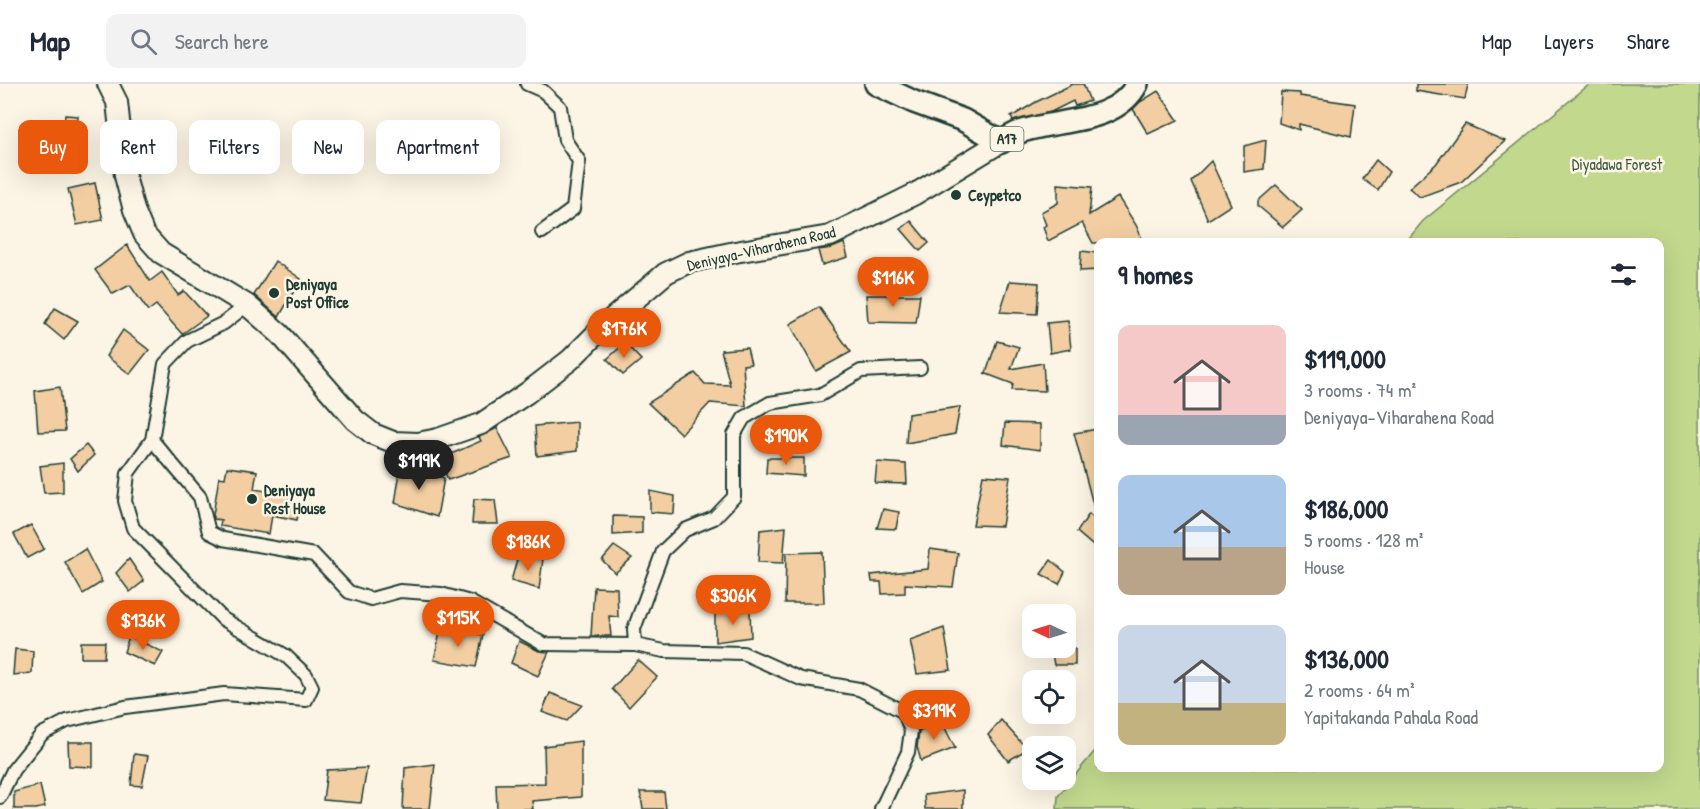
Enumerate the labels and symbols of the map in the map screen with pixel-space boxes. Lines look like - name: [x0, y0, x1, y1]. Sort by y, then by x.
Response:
- road number: A17: [990, 127, 1024, 151]
- park label: Diyadawa Forest: [1572, 153, 1663, 175]
- place label: Ceypetco: [968, 184, 1022, 207]
- marker: Ceypetco: [949, 188, 963, 202]
- street label: Deniyaya-Viharahena Road: [685, 220, 837, 276]
- pin: $116K: [851, 257, 935, 308]
- place label: Deniyaya Post Office: [286, 273, 350, 313]
- marker: Deniyaya Post Office: [267, 286, 281, 300]
- pin: $176K: [582, 308, 666, 359]
- pin: $190K: [744, 415, 828, 466]
- pin: $119K: [377, 440, 461, 491]
- place label: Deniyaya Rest House: [264, 479, 326, 519]
- marker: Deniyaya Rest House: [245, 492, 259, 506]
- pin: $186K: [486, 521, 570, 572]
- pin: $306K: [691, 575, 775, 626]
- pin: $115K: [416, 597, 500, 648]
- pin: $136K: [101, 600, 185, 651]
- north arrow: [1022, 604, 1076, 658]
- pin: $319K: [892, 690, 976, 741]

